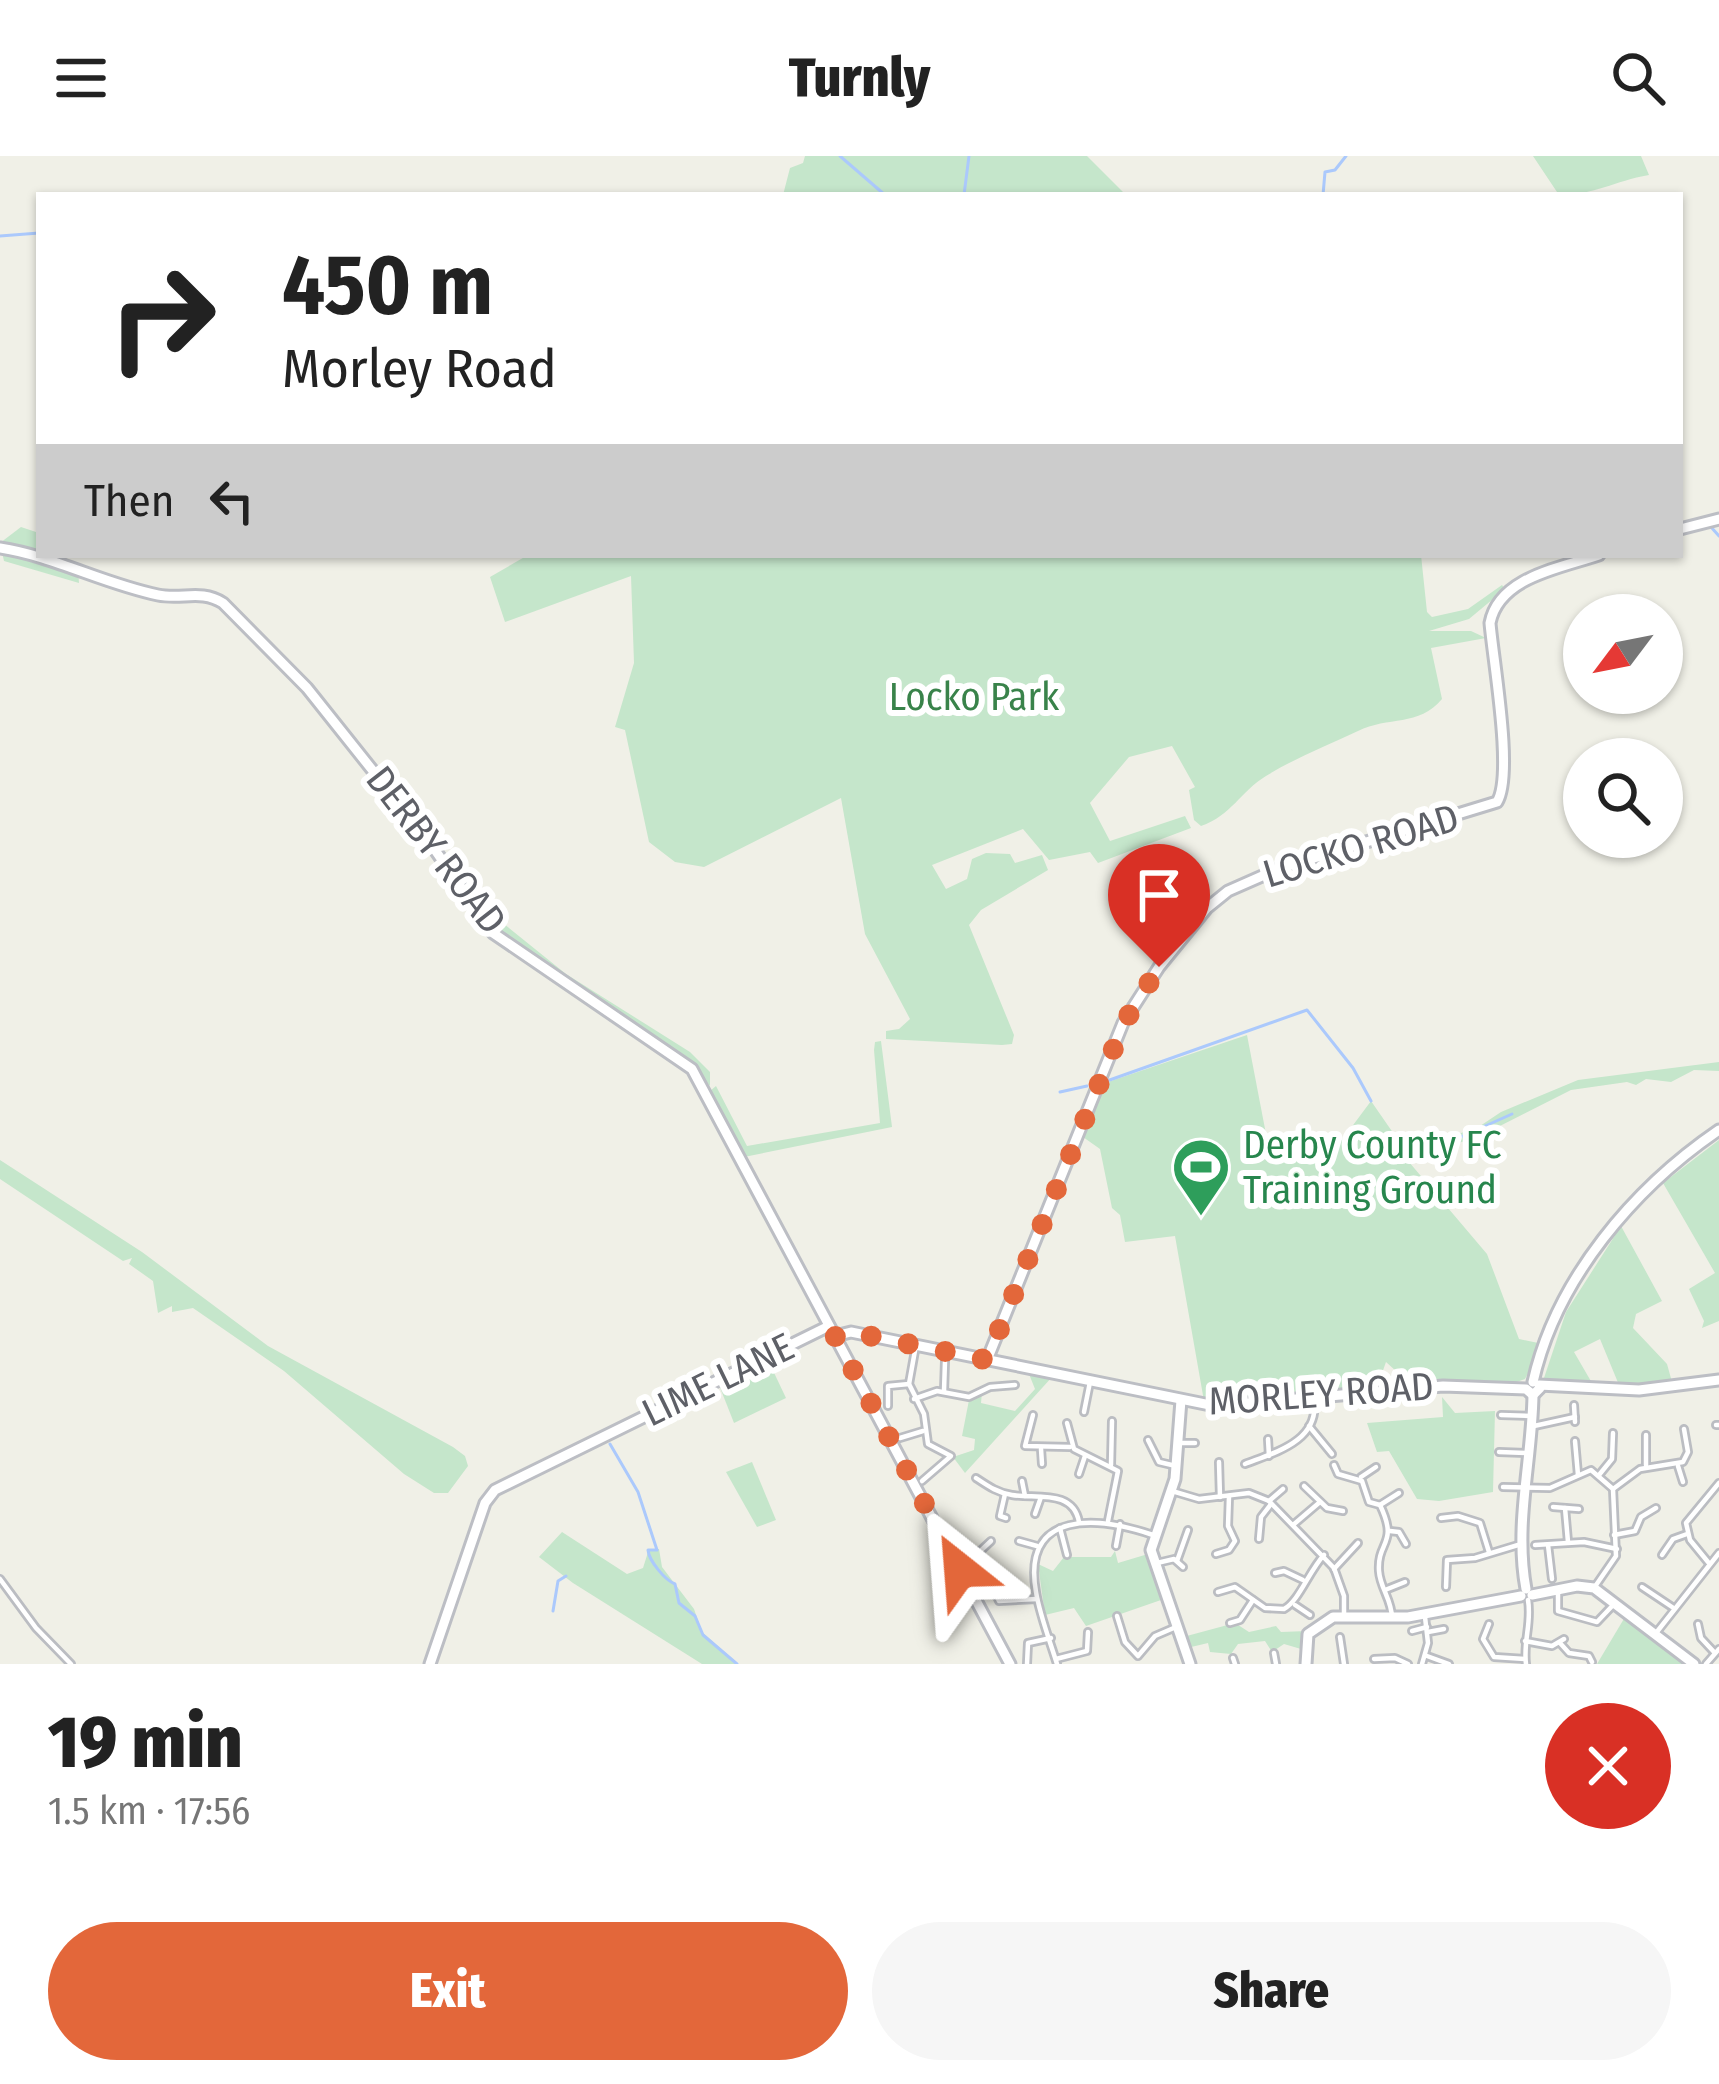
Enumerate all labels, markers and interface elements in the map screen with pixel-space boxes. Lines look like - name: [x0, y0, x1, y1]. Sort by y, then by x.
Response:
- icon: menu: [48, 45, 114, 111]
- icon: search: [1605, 45, 1671, 111]
- text: Turnly: [789, 46, 930, 110]
- text: 450 m: [282, 235, 493, 336]
- icon: right: [84, 240, 240, 396]
- text: Morley Road: [282, 337, 557, 401]
- icon: left: [199, 468, 265, 534]
- text: Then: [84, 474, 175, 528]
- north arrow: [1563, 594, 1683, 714]
- map controls: [1563, 594, 1683, 858]
- park label: Locko Park: [889, 674, 1060, 720]
- button: search: [1563, 738, 1683, 858]
- street label: DERBY ROAD: [357, 757, 515, 943]
- street label: LOCKO ROAD: [1258, 795, 1464, 897]
- pin: [1108, 844, 1210, 967]
- icon: arrive: [1126, 862, 1192, 928]
- place label: Derby County FC Training Ground: [1243, 1122, 1502, 1213]
- sports icon: Derby County FC Training Ground: [1170, 1136, 1232, 1218]
- street label: LIME LANE: [635, 1324, 801, 1436]
- street label: MORLEY ROAD: [1207, 1363, 1435, 1425]
- position arrow: [897, 1507, 1023, 1633]
- text: 19 min: [48, 1700, 243, 1786]
- button: close: [1545, 1703, 1671, 1829]
- text: 1.5 km · 17:56: [48, 1788, 250, 1834]
- button: Exit: [48, 1922, 848, 2060]
- button: Share: [872, 1922, 1671, 2060]

